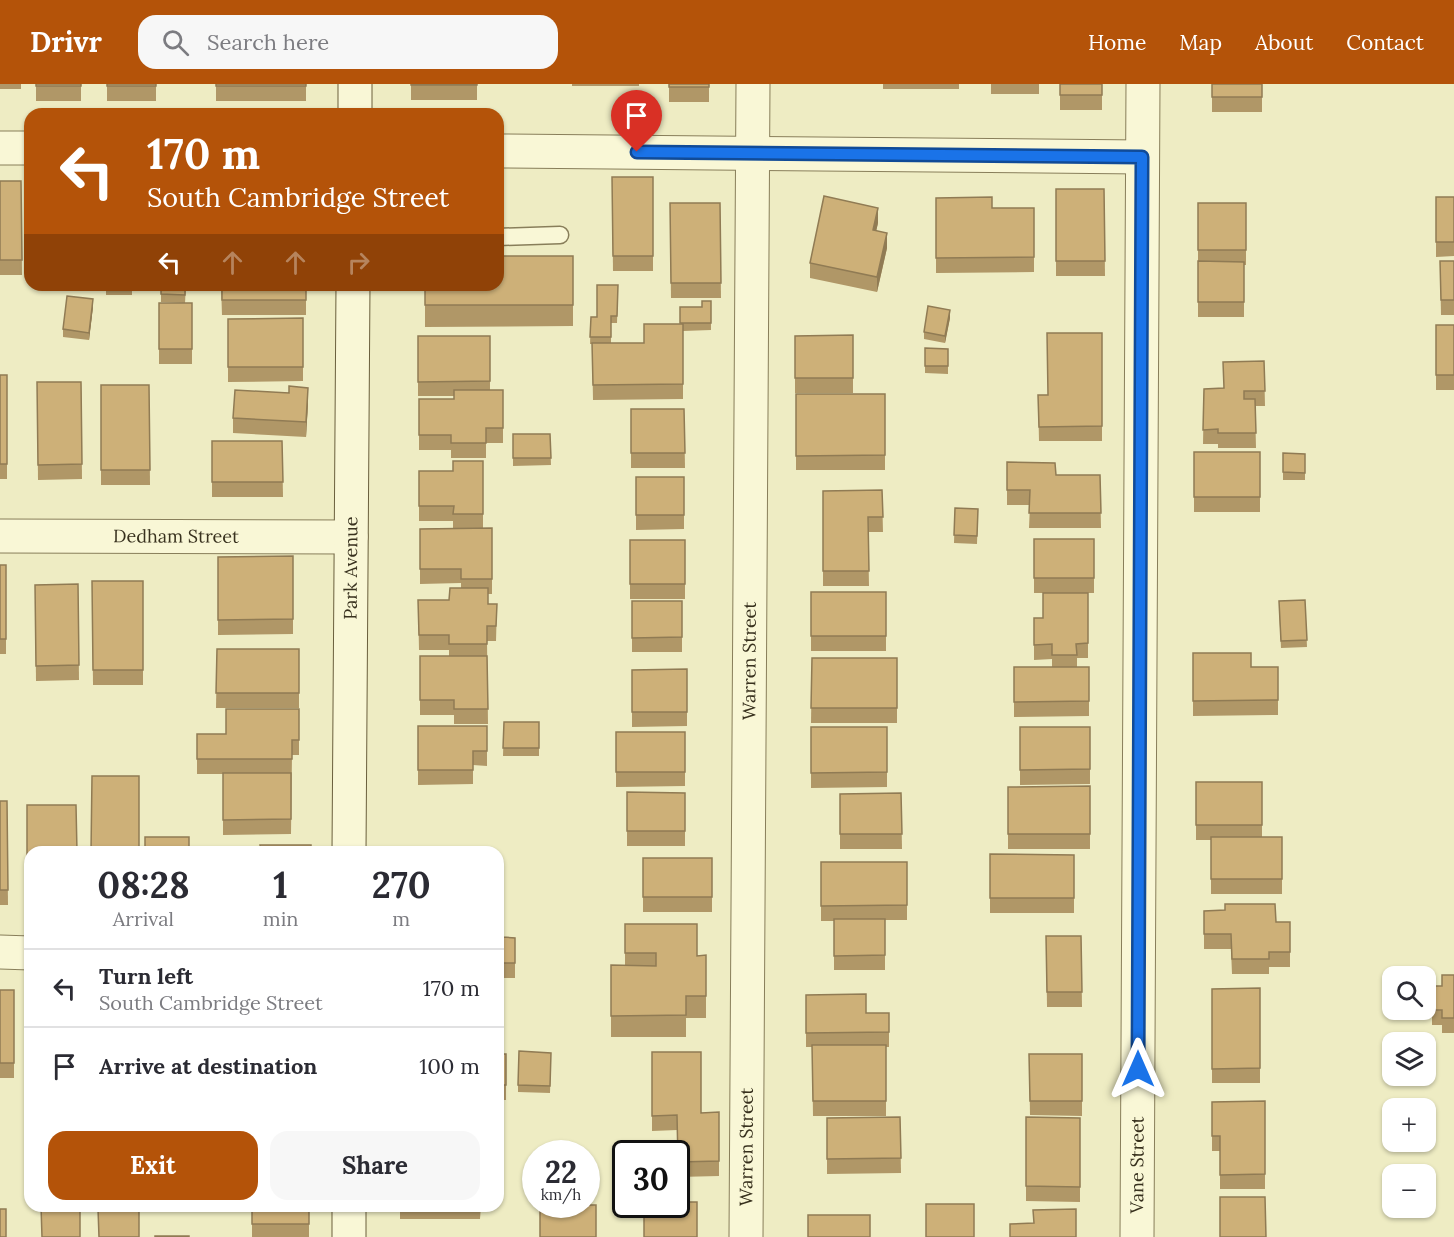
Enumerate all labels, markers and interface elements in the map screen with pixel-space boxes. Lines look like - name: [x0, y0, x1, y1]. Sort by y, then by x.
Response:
- search box: [138, 15, 558, 69]
- text: Drivr: [30, 24, 102, 60]
- icon: search: [159, 26, 192, 59]
- text: Search here: [207, 28, 329, 56]
- text: Home: [1088, 29, 1146, 56]
- text: Map: [1179, 29, 1222, 56]
- text: About: [1255, 29, 1313, 56]
- text: Contact: [1346, 29, 1424, 56]
- pin: [611, 90, 662, 152]
- icon: arrive: [620, 99, 653, 132]
- text: 170 m: [147, 127, 260, 181]
- icon: left: [48, 132, 126, 210]
- text: South Cambridge Street: [147, 180, 449, 214]
- icon: left: [153, 246, 186, 279]
- icon: ahead: [216, 246, 249, 279]
- icon: ahead: [279, 246, 312, 279]
- icon: right: [342, 246, 375, 279]
- street label: Park Avenue: [339, 516, 362, 620]
- street label: Dedham Street: [113, 524, 239, 548]
- street label: Warren Street: [737, 602, 761, 720]
- text: 08:28: [97, 862, 190, 908]
- text: 1: [273, 862, 288, 908]
- text: 270: [372, 862, 431, 908]
- text: Arrival: [113, 906, 174, 931]
- text: min: [263, 906, 298, 931]
- text: m: [392, 906, 410, 931]
- text: Turn left: [99, 962, 193, 990]
- map controls: [1382, 966, 1436, 1218]
- button: search: [1382, 966, 1436, 1020]
- icon: left: [48, 972, 81, 1005]
- text: 170 m: [423, 974, 480, 1002]
- text: South Cambridge Street: [99, 990, 323, 1015]
- button: layers: [1382, 1032, 1436, 1086]
- position arrow: [1106, 1037, 1170, 1101]
- icon: arrive: [48, 1050, 81, 1083]
- text: Arrive at destination: [99, 1052, 317, 1080]
- text: 100 m: [419, 1052, 480, 1080]
- street label: Warren Street: [734, 1088, 758, 1206]
- button: +: [1382, 1098, 1436, 1152]
- street label: Vane Street: [1125, 1116, 1149, 1215]
- button: Exit: [48, 1131, 258, 1200]
- button: Share: [270, 1131, 480, 1200]
- speed limit sign: 30: [612, 1140, 690, 1218]
- text: 22: [545, 1153, 577, 1191]
- button: −: [1382, 1164, 1436, 1218]
- text: km/h: [541, 1185, 581, 1204]

